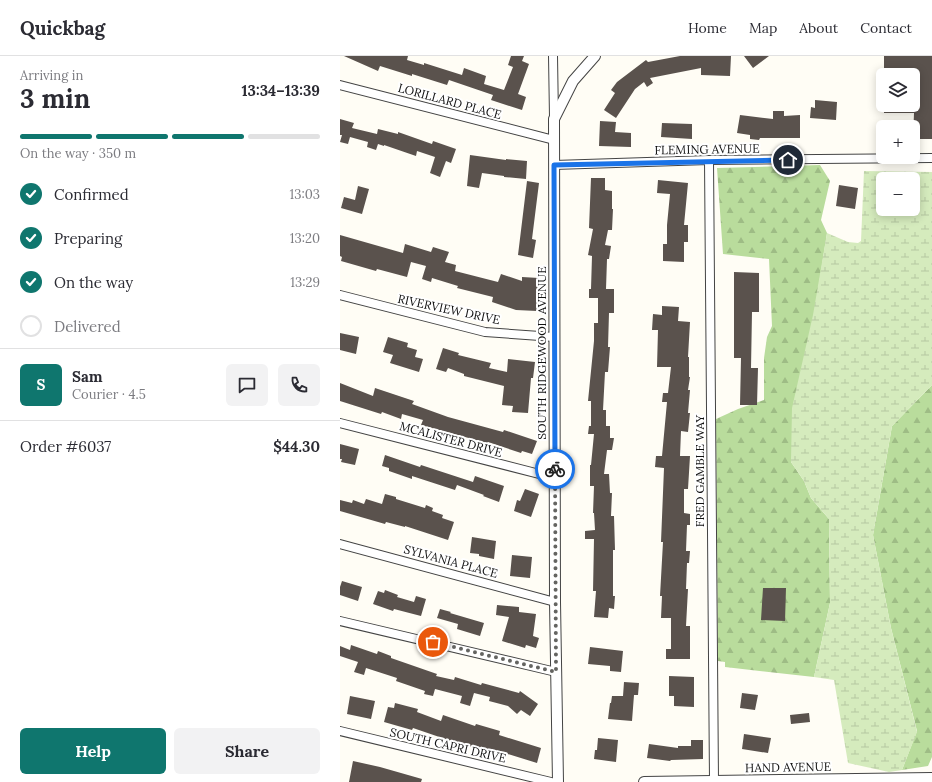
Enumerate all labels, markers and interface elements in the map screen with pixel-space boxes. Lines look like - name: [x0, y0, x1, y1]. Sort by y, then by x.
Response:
- text: Quickbag: [20, 16, 105, 40]
- text: Home: [688, 19, 727, 37]
- text: Map: [749, 19, 777, 37]
- text: About: [799, 19, 838, 37]
- text: Contact: [860, 19, 912, 37]
- text: Arriving in: [20, 67, 83, 84]
- map controls: [876, 68, 920, 216]
- button: layers: [876, 68, 920, 112]
- street label: LORILLARD PLACE: [397, 80, 503, 122]
- text: 13:34–13:39: [241, 81, 320, 100]
- text: 3 min: [20, 82, 90, 115]
- button: +: [876, 120, 920, 164]
- street label: FLEMING AVENUE: [654, 141, 760, 157]
- pin: [771, 143, 805, 177]
- text: On the way · 350 m: [20, 145, 136, 162]
- icon: home: [777, 149, 799, 171]
- button: −: [876, 172, 920, 216]
- icon: check: [20, 183, 42, 205]
- text: Confirmed: [54, 185, 129, 204]
- text: 13:03: [289, 186, 320, 203]
- icon: check: [20, 227, 42, 249]
- text: Preparing: [54, 229, 122, 248]
- text: 13:20: [290, 230, 320, 247]
- street label: SOUTH RIDGEWOOD AVENUE: [534, 266, 549, 440]
- icon: check: [20, 271, 42, 293]
- text: On the way: [54, 273, 133, 292]
- text: 13:29: [290, 274, 320, 291]
- street label: RIVERVIEW DRIVE: [396, 291, 502, 327]
- text: Delivered: [54, 317, 121, 336]
- button: chat: [226, 364, 268, 406]
- button: phone: [278, 364, 320, 406]
- text: Sam: [72, 367, 103, 386]
- text: S: [37, 375, 45, 394]
- text: Courier · 4.5: [72, 386, 146, 403]
- street label: FRED GAMBLE WAY: [692, 414, 707, 527]
- street label: MCALISTER DRIVE: [398, 418, 504, 460]
- text: Order #6037: [20, 437, 111, 456]
- text: $44.30: [273, 437, 320, 456]
- courier: [535, 449, 575, 489]
- icon: bike: [544, 458, 566, 480]
- street label: SYLVANIA PLACE: [402, 541, 500, 581]
- pin: [416, 625, 450, 659]
- icon: bag: [422, 631, 444, 653]
- street label: SOUTH CAPRI DRIVE: [388, 724, 508, 766]
- button: Help: [20, 728, 166, 774]
- button: Share: [174, 728, 320, 774]
- street label: HAND AVENUE: [745, 759, 831, 775]

